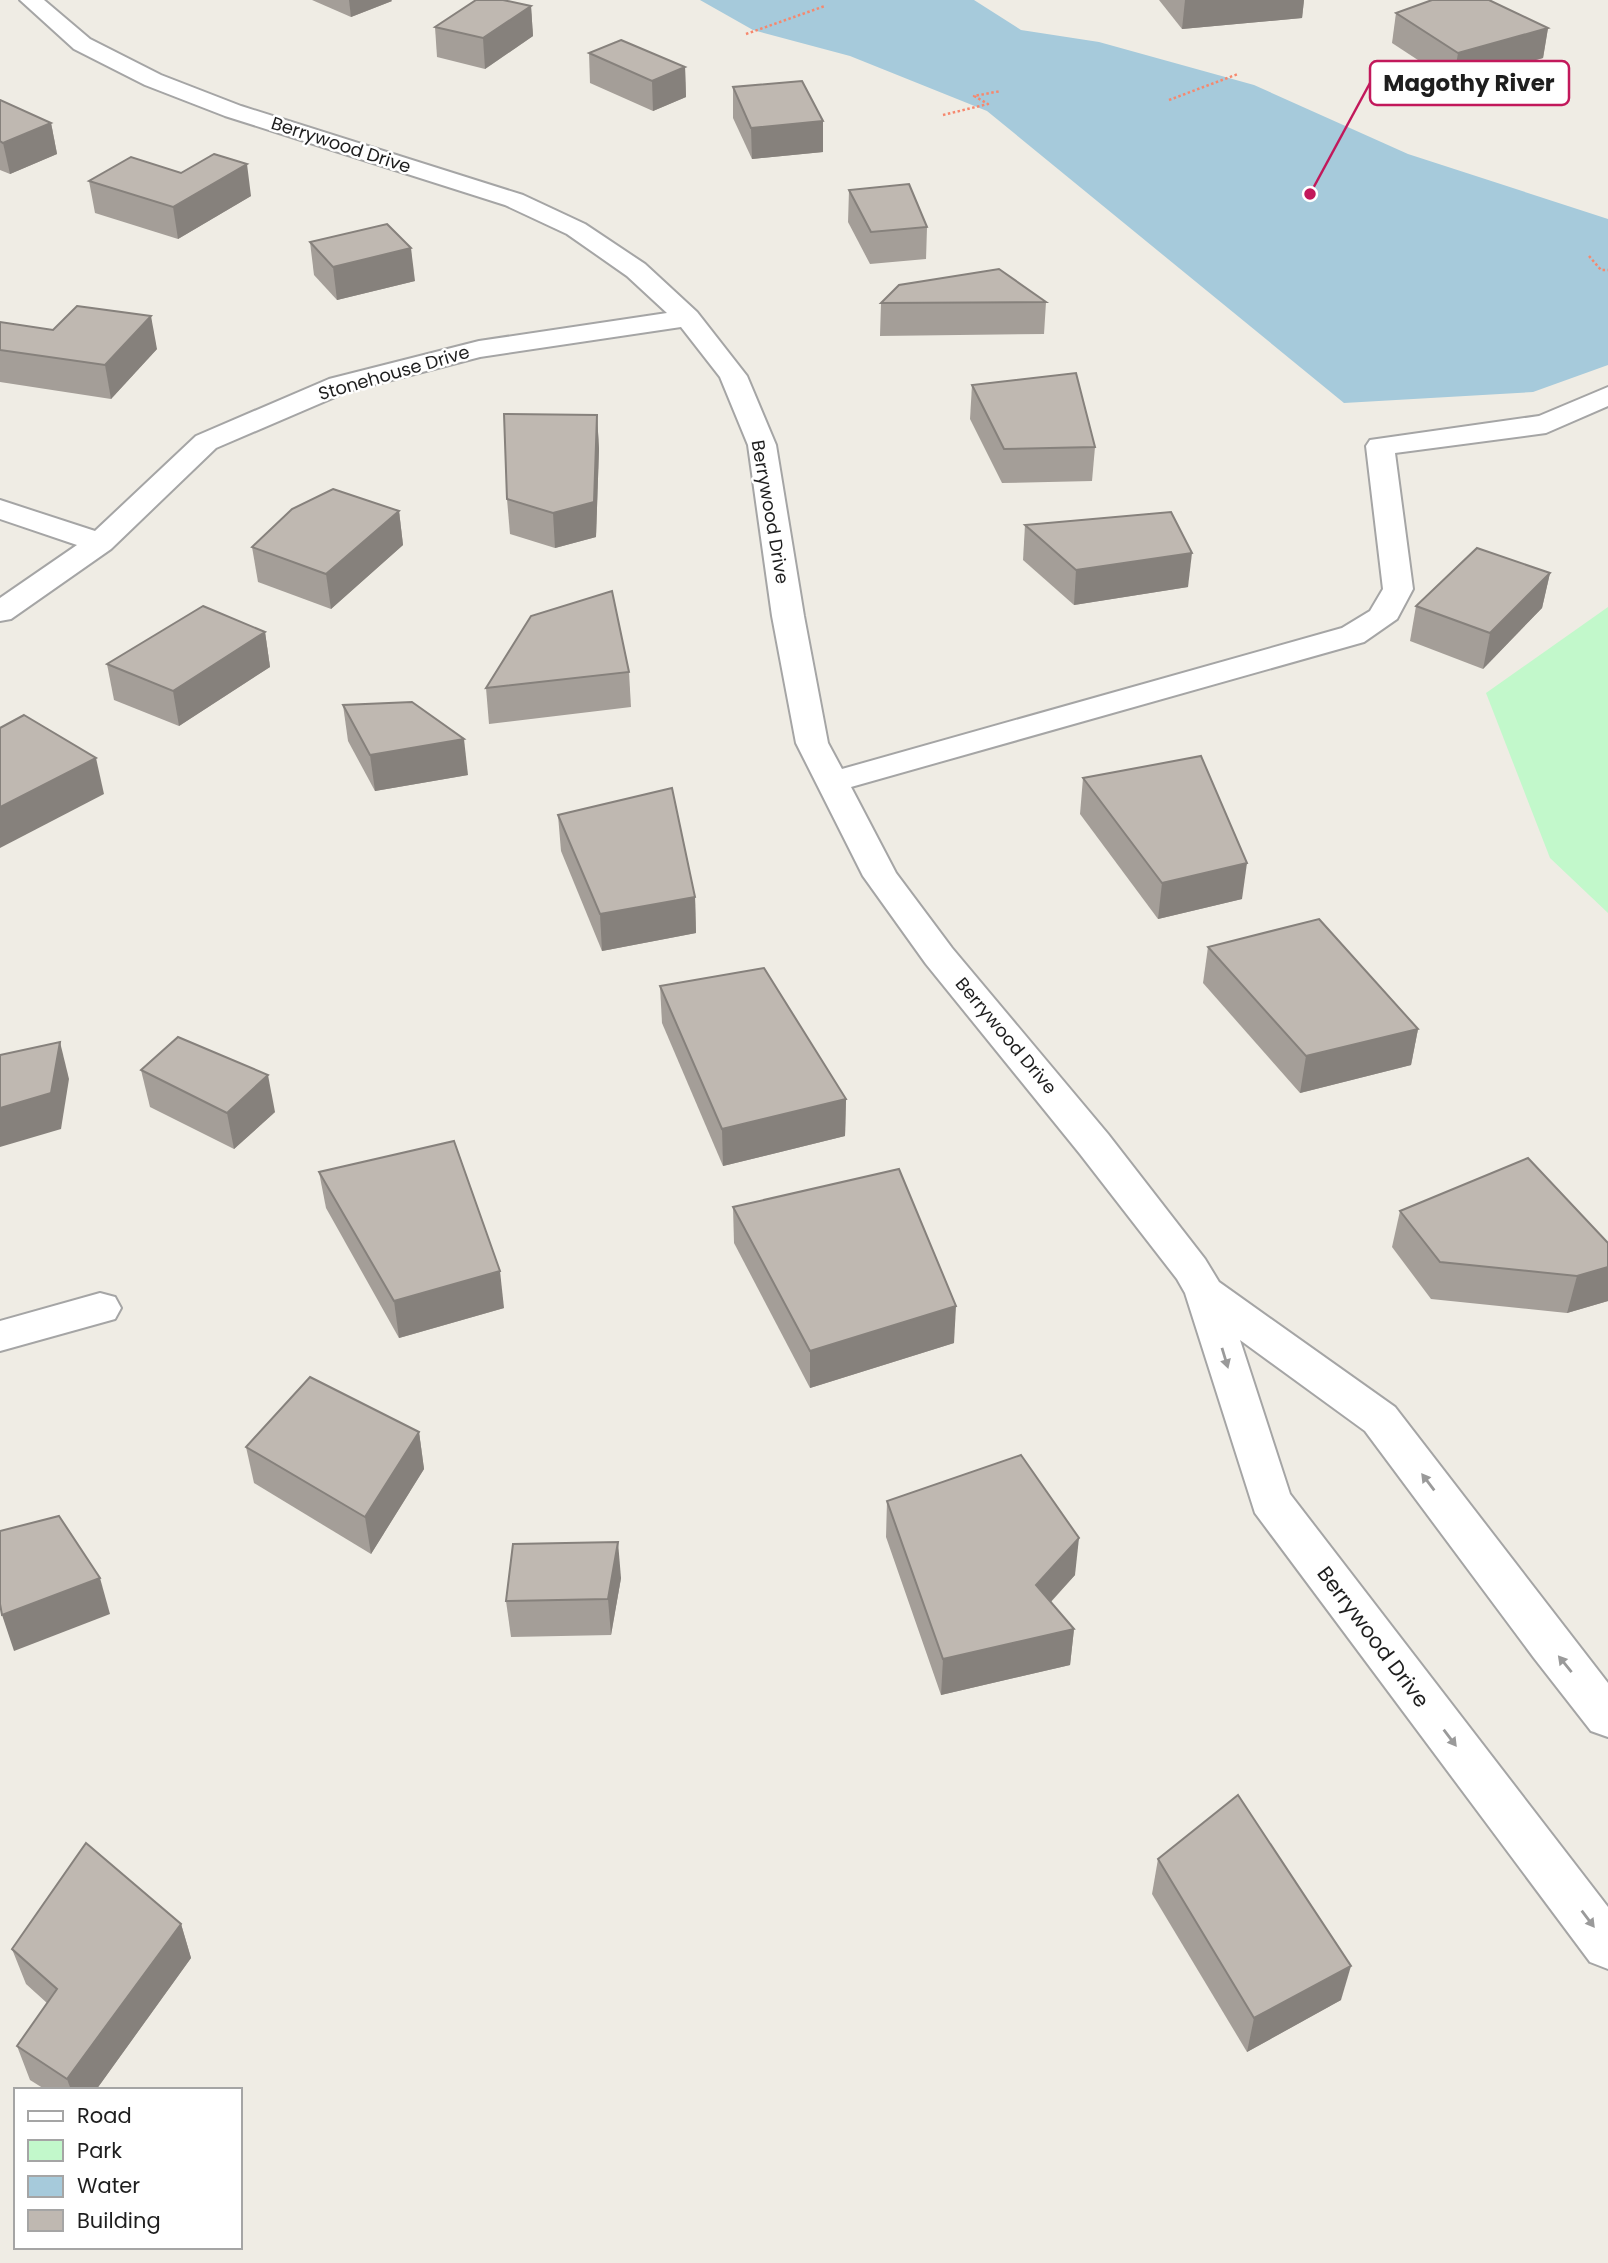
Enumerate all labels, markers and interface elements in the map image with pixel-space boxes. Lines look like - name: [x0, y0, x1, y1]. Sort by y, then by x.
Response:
- callout: Magothy River: [1370, 61, 1569, 105]
- text: Magothy River: [1383, 67, 1555, 99]
- street label: Berrywood Drive: [268, 110, 414, 179]
- street label: Stonehouse Drive: [315, 339, 472, 406]
- street label: Berrywood Drive: [746, 438, 795, 586]
- street label: Berrywood Drive: [950, 972, 1063, 1100]
- one-way arrow: [1220, 1347, 1231, 1368]
- one-way arrow: [1420, 1474, 1435, 1492]
- street label: Berrywood Drive: [1311, 1560, 1436, 1713]
- one-way arrow: [1558, 1655, 1573, 1672]
- one-way arrow: [1443, 1729, 1457, 1747]
- one-way arrow: [1581, 1910, 1595, 1928]
- legend: [14, 2088, 242, 2249]
- text: Road: [77, 2101, 132, 2130]
- text: Park: [77, 2136, 122, 2165]
- text: Water: [77, 2171, 140, 2200]
- text: Building: [77, 2206, 161, 2235]

